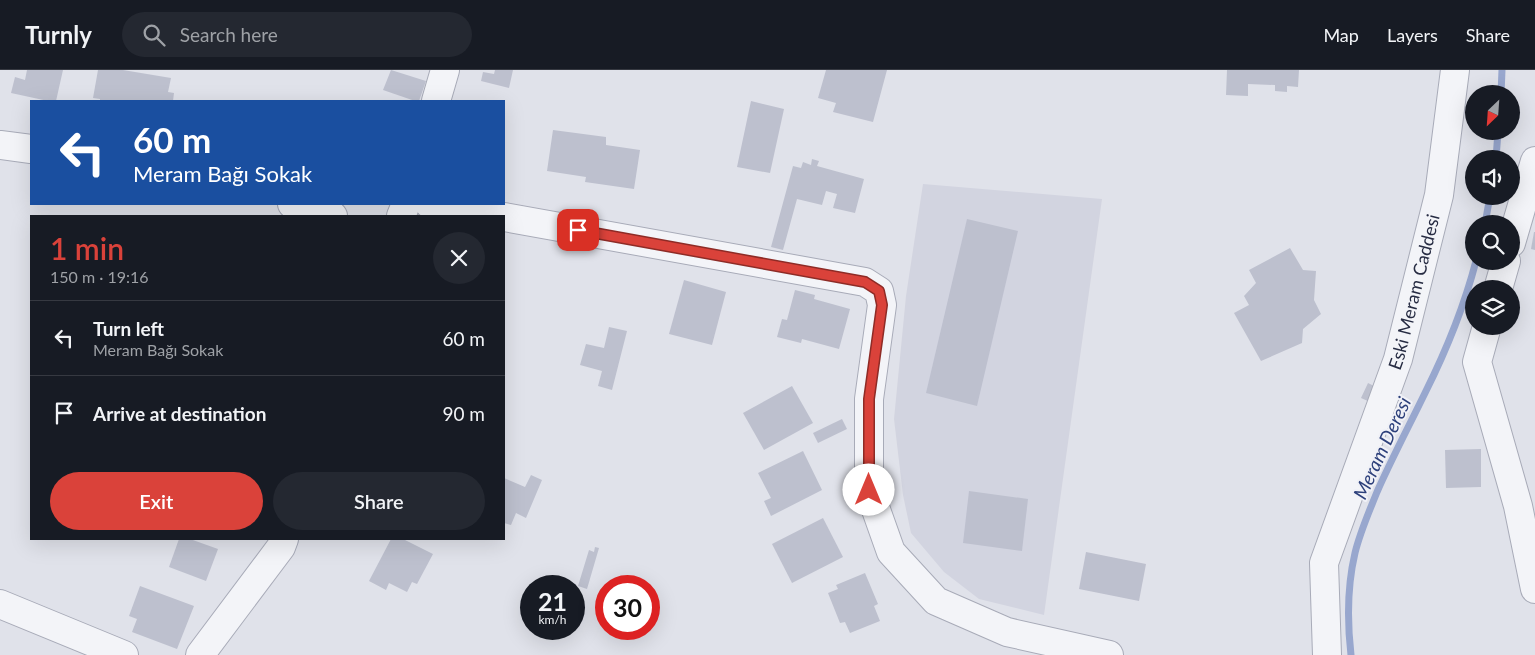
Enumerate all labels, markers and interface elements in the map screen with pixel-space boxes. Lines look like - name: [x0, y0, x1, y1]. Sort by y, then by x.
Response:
- search box: [122, 12, 472, 57]
- text: Turnly: [25, 20, 92, 49]
- icon: search: [140, 21, 168, 49]
- text: Search here: [180, 23, 278, 46]
- text: Map: [1323, 24, 1359, 46]
- text: Layers: [1387, 24, 1438, 46]
- text: Share: [1466, 24, 1510, 46]
- north arrow: [1465, 85, 1520, 140]
- map controls: [1465, 85, 1520, 335]
- text: 60 m: [133, 118, 211, 160]
- icon: left: [50, 120, 115, 185]
- button: sound: [1465, 150, 1520, 205]
- text: Meram Bağı Sokak: [133, 160, 312, 187]
- pin: [557, 209, 599, 251]
- street label: Eski Meram Caddesi: [1383, 212, 1444, 373]
- button: search: [1465, 215, 1520, 270]
- icon: arrive: [564, 216, 592, 244]
- text: 1 min: [50, 230, 124, 266]
- button: close: [433, 232, 485, 284]
- text: 150 m · 19:16: [50, 267, 149, 286]
- button: layers: [1465, 280, 1520, 335]
- text: Turn left: [93, 317, 164, 340]
- icon: left: [50, 324, 78, 352]
- text: 60 m: [442, 327, 485, 350]
- text: Meram Bağı Sokak: [93, 340, 223, 359]
- water label: Meram Deresi: [1348, 393, 1415, 502]
- icon: arrive: [50, 399, 78, 427]
- text: Arrive at destination: [93, 402, 266, 425]
- text: 90 m: [442, 402, 485, 425]
- position arrow: [842, 463, 894, 515]
- button: Exit: [50, 472, 263, 530]
- button: Share: [273, 472, 485, 530]
- speed limit sign: 30: [595, 575, 660, 640]
- text: 21: [538, 586, 567, 616]
- text: km/h: [538, 612, 567, 627]

